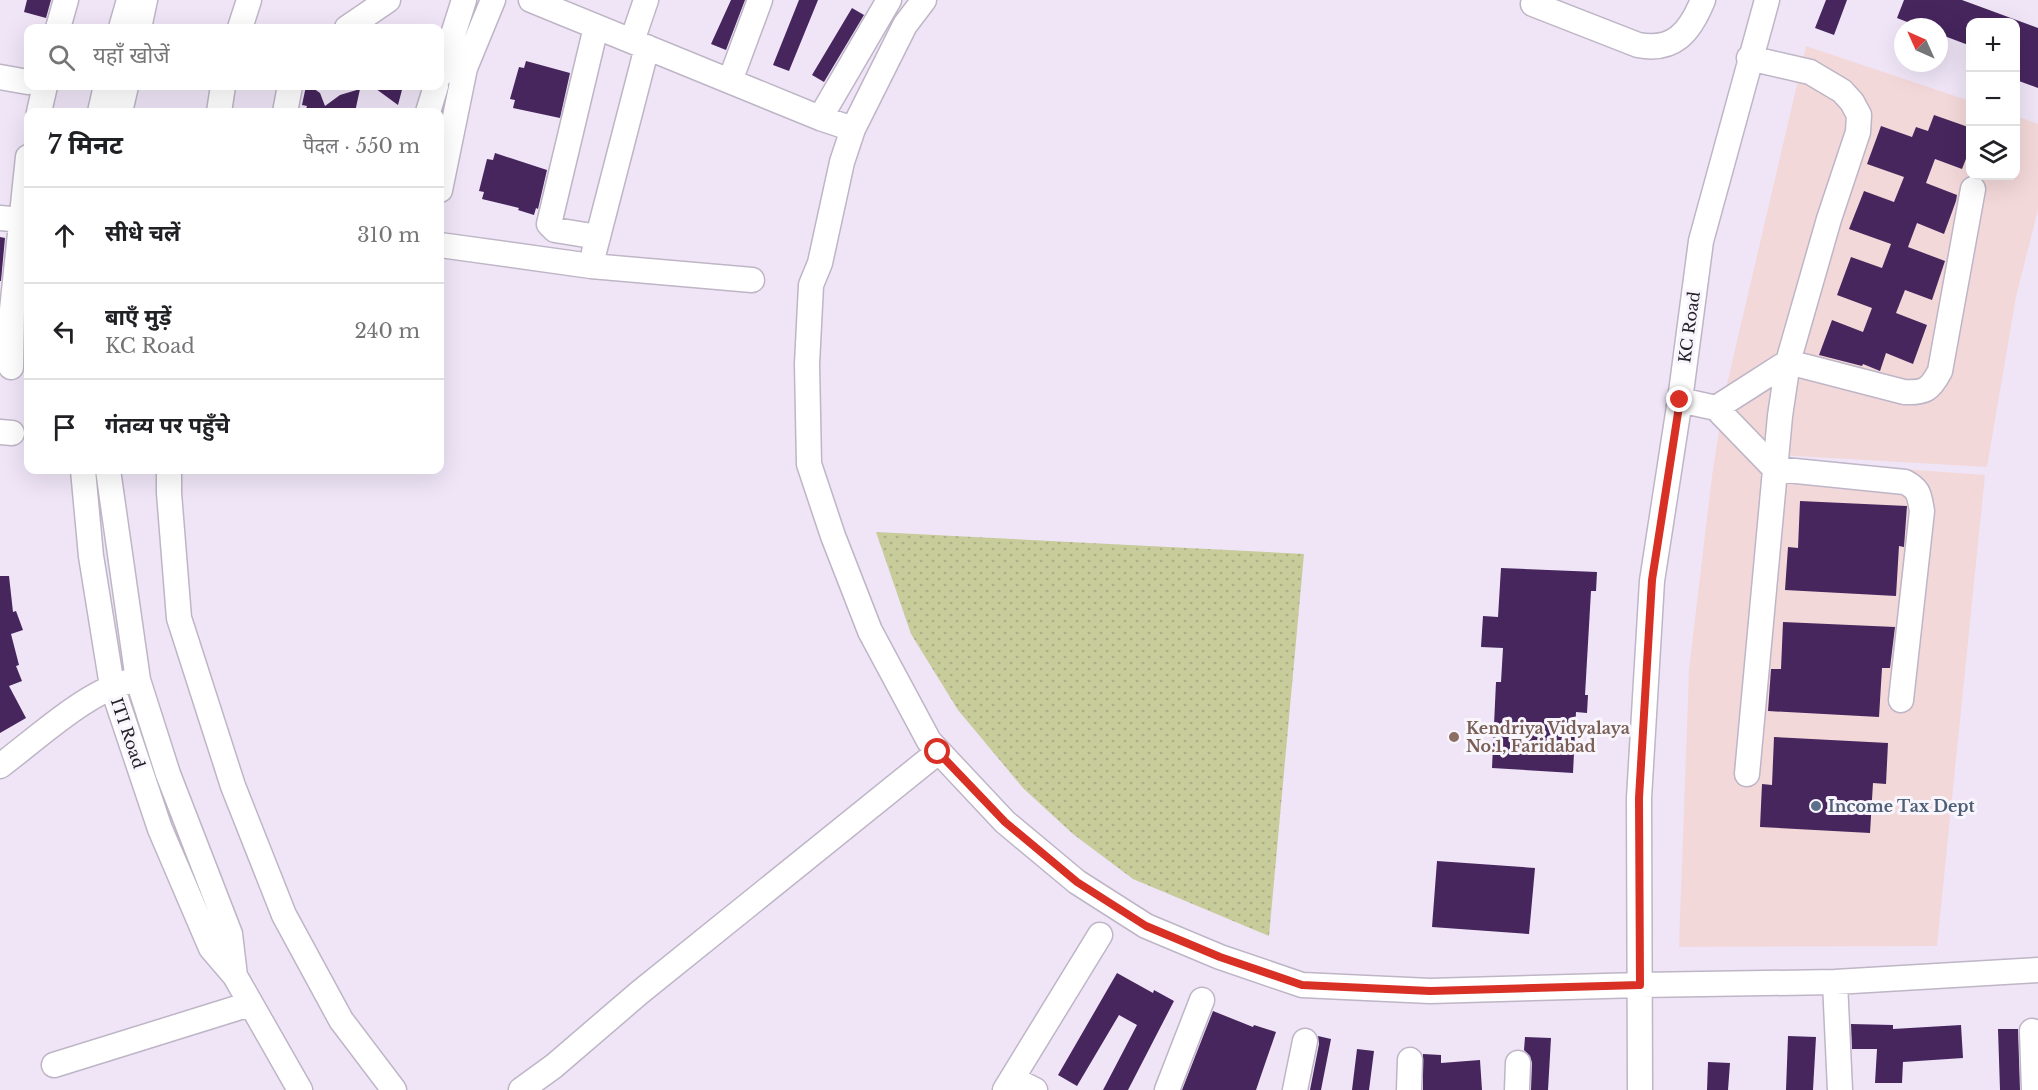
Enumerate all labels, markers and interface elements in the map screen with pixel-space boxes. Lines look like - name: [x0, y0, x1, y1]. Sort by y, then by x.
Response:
- north arrow: [1894, 18, 1948, 72]
- map controls: [1966, 18, 2020, 180]
- button: +: [1966, 18, 2020, 72]
- search box: [24, 24, 444, 90]
- icon: search: [45, 41, 78, 74]
- text: यहाँ खोजें: [93, 42, 169, 69]
- button: −: [1966, 72, 2020, 126]
- button: layers: [1966, 126, 2020, 180]
- text: 7 मिनट: [48, 129, 123, 161]
- text: पैदल · 550 m: [303, 134, 420, 158]
- icon: ahead: [48, 219, 81, 252]
- text: सीधे चलें: [105, 220, 180, 247]
- text: 310 m: [357, 223, 420, 247]
- street label: KC Road: [1674, 290, 1704, 364]
- text: बाएँ मुड़ें: [105, 304, 171, 331]
- icon: left: [48, 315, 81, 348]
- text: 240 m: [355, 319, 420, 343]
- text: KC Road: [105, 334, 195, 358]
- route end: [1666, 386, 1692, 412]
- icon: arrive: [48, 411, 81, 444]
- text: गंतव्य पर पहुँचे: [105, 412, 230, 439]
- street label: ITI Road: [107, 695, 149, 771]
- place label: Kendriya Vidyalaya No.1, Faridabad: [1466, 718, 1630, 756]
- marker: Kendriya Vidyalaya No.1, Faridabad: [1447, 730, 1461, 744]
- route start: [924, 738, 950, 764]
- place label: Income Tax Dept: [1828, 796, 1975, 816]
- marker: Income Tax Dept: [1809, 799, 1823, 813]

